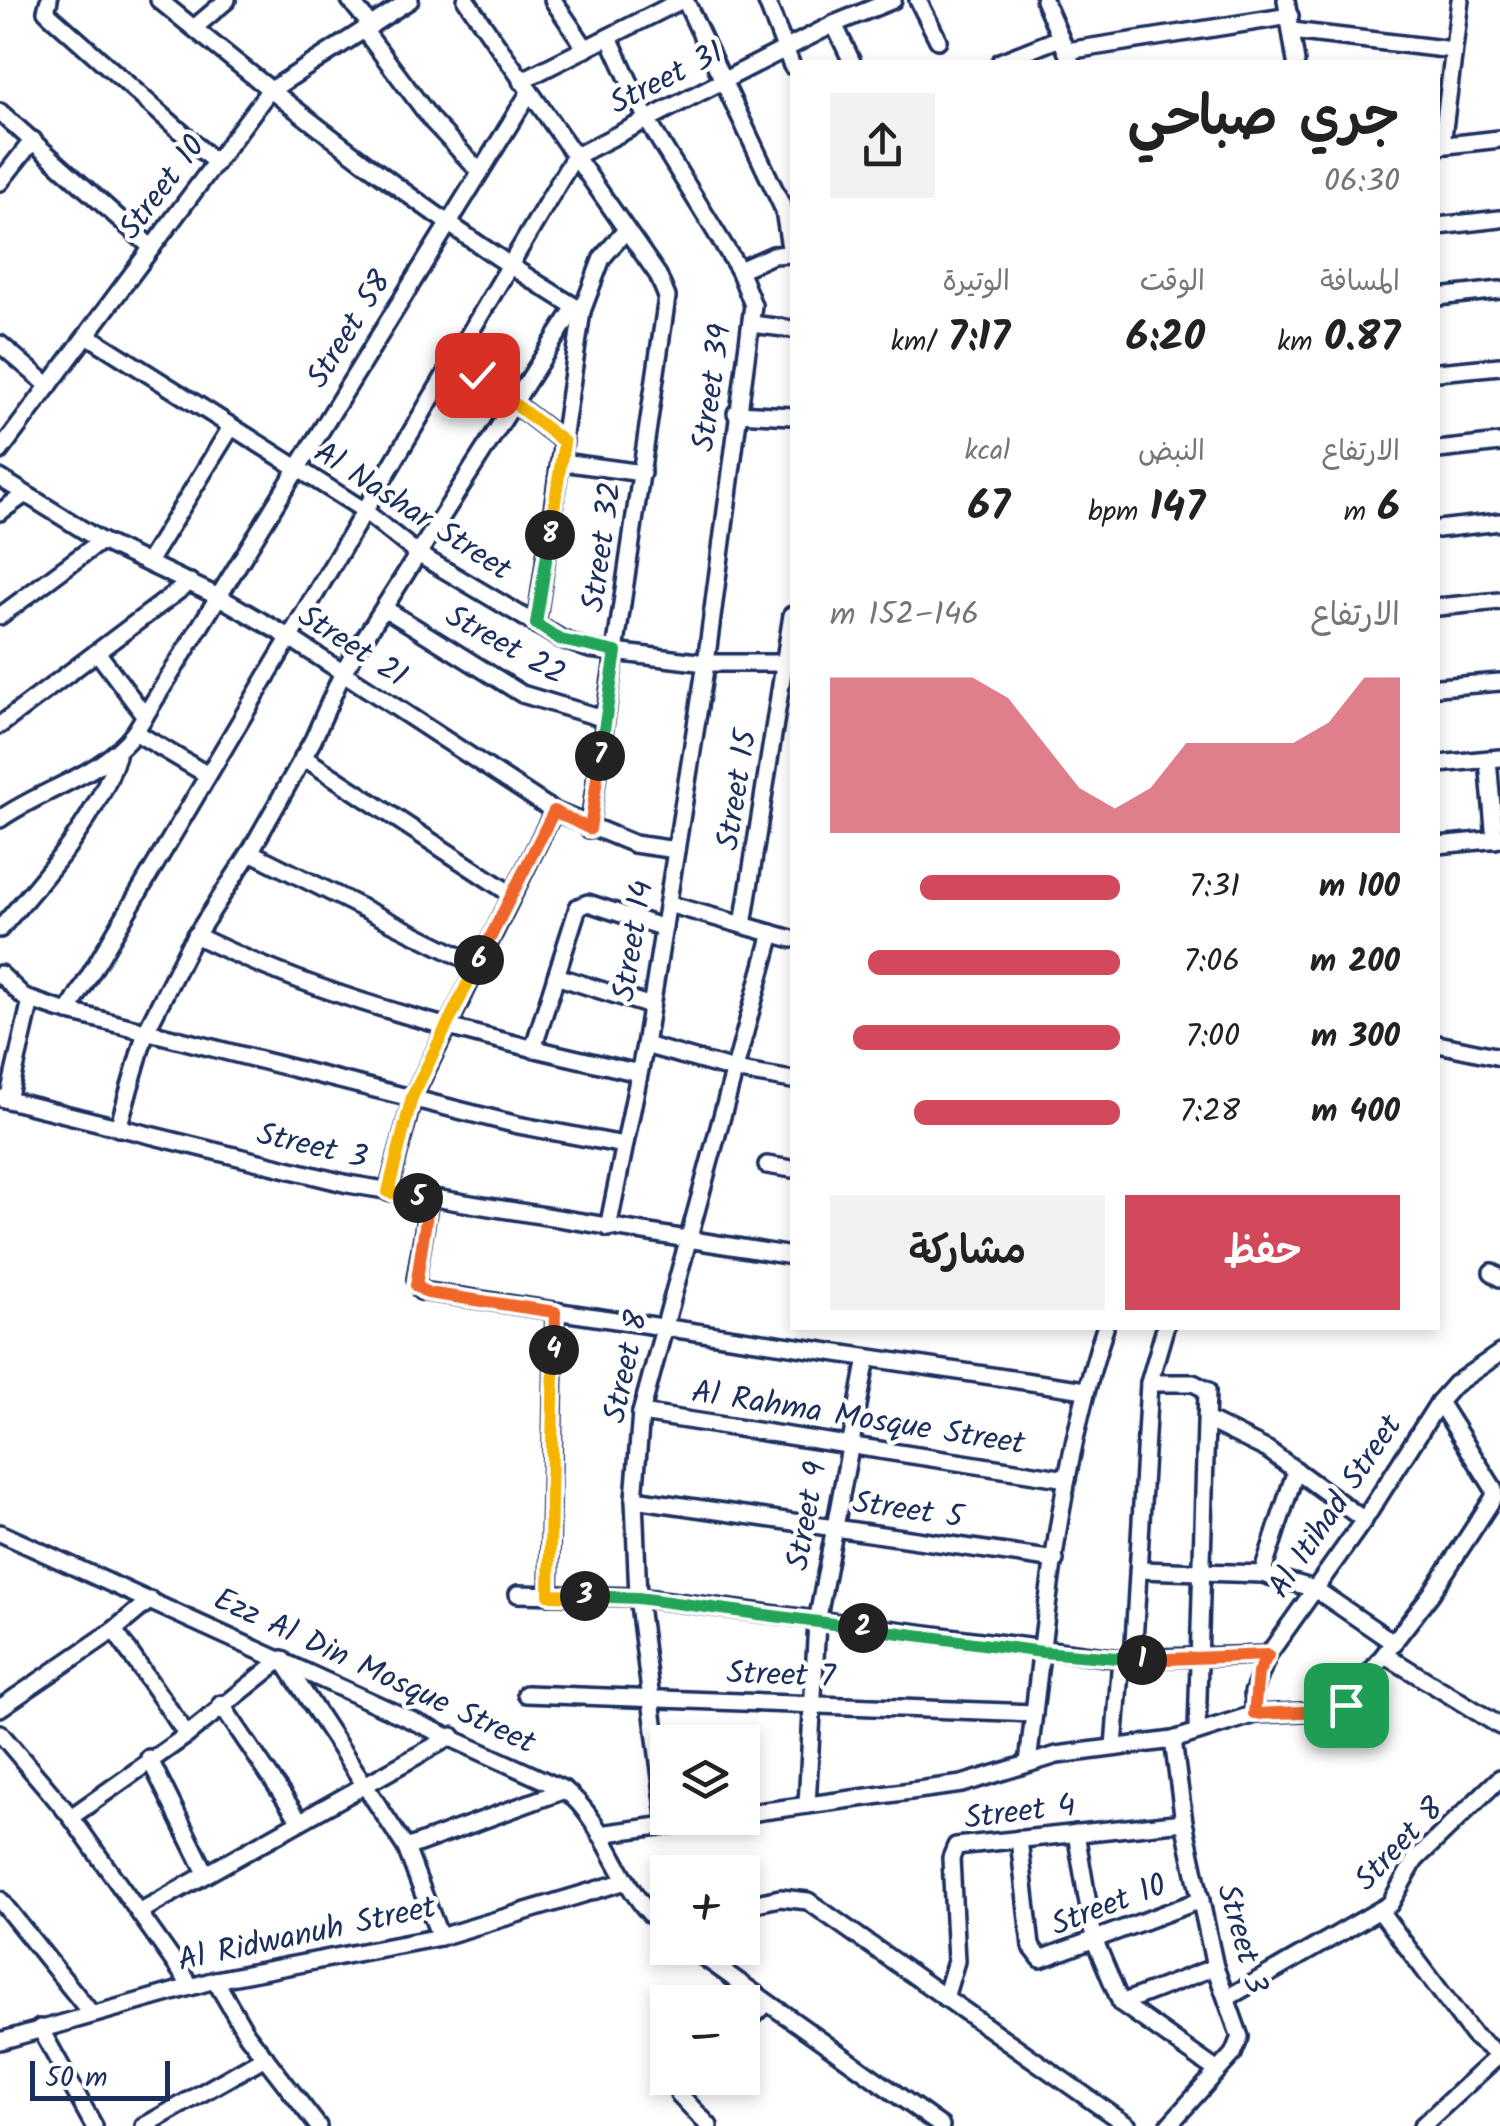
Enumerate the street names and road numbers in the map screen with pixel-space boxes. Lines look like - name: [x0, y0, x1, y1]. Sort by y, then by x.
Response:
- street label: Street 31: [601, 29, 733, 129]
- street label: Street 10: [107, 125, 219, 251]
- street label: Street 58: [294, 261, 407, 399]
- street label: Street 39: [679, 321, 747, 455]
- street label: Al Nashar Street: [303, 429, 522, 596]
- street label: Street 32: [569, 479, 637, 615]
- street label: Street 21: [287, 592, 417, 702]
- street label: Street 22: [435, 592, 575, 700]
- street label: Street 15: [703, 724, 773, 854]
- street label: Street 14: [599, 877, 669, 1005]
- street label: Street 3: [252, 1110, 372, 1184]
- street label: Street 8: [590, 1306, 664, 1428]
- street label: Al Rahma Mosque Street: [688, 1367, 1029, 1471]
- street label: Al Itihad Street: [1256, 1404, 1417, 1609]
- street label: Street 9: [773, 1457, 843, 1574]
- street label: Street 5: [849, 1478, 968, 1544]
- street label: Ezz Al Din Mosque Street: [204, 1575, 544, 1769]
- street label: Street 7: [726, 1649, 837, 1703]
- street label: Street 4: [961, 1781, 1079, 1845]
- street label: Street 8: [1343, 1786, 1458, 1904]
- street label: Street 10: [1044, 1861, 1174, 1951]
- street label: Street 3: [1201, 1878, 1281, 2000]
- street label: Al Ridwanuh Street: [173, 1883, 441, 1987]

